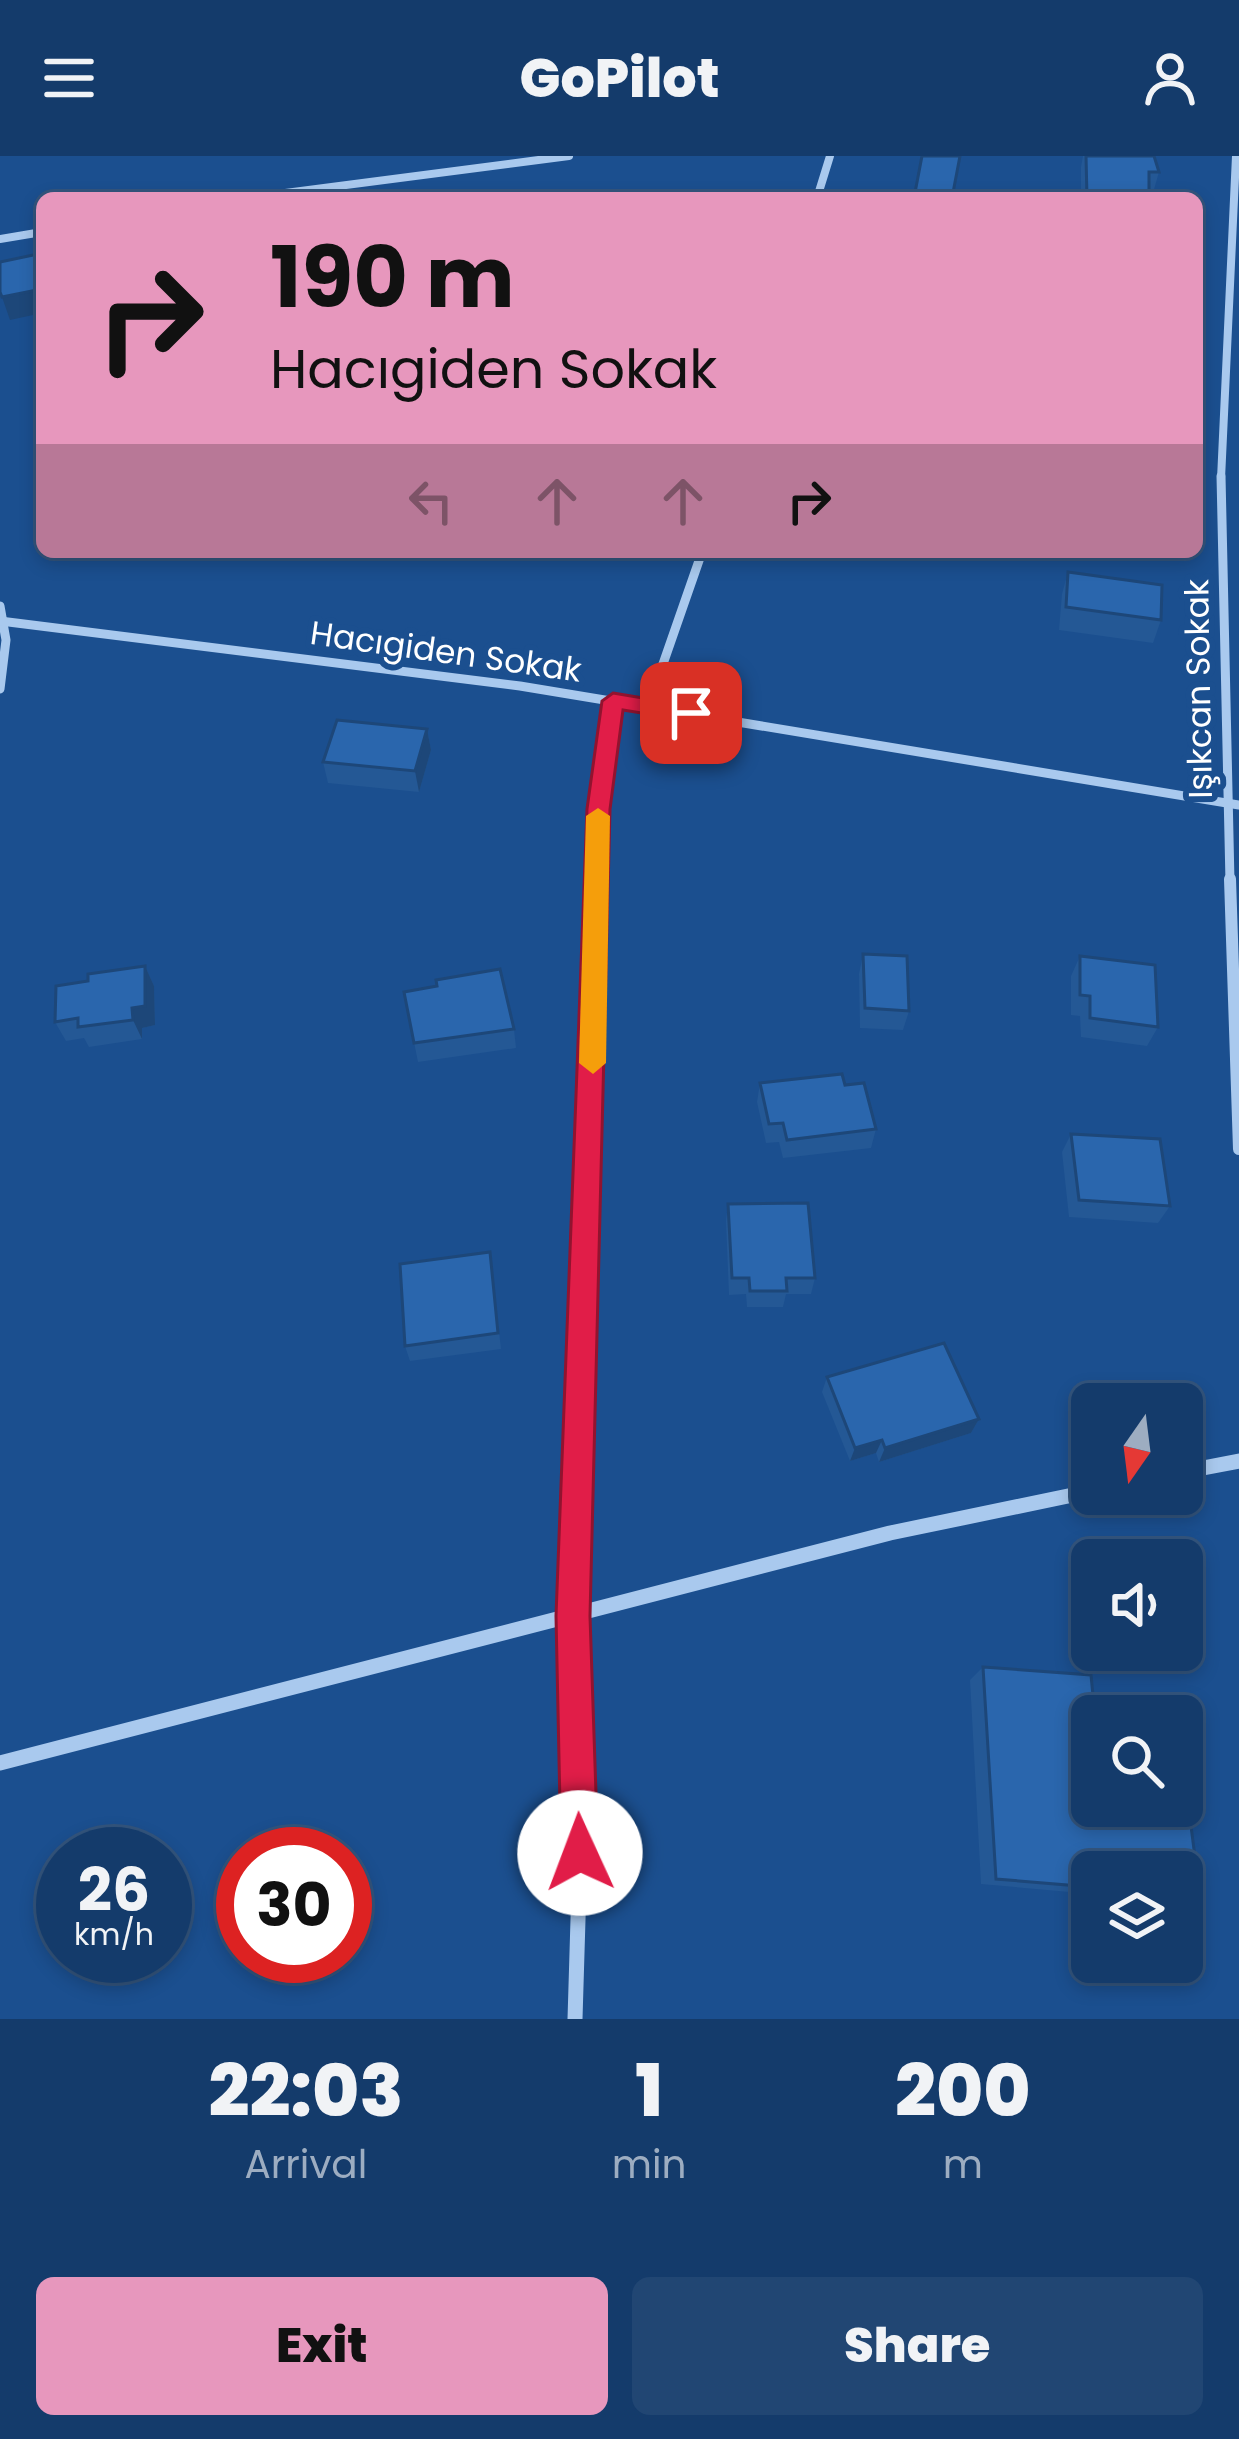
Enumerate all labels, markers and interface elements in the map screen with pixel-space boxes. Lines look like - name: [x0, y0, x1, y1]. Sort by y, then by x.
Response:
- text: GoPilot: [520, 40, 719, 116]
- icon: menu: [36, 45, 102, 111]
- icon: person: [1137, 45, 1203, 111]
- text: 190 m: [270, 219, 515, 336]
- icon: right: [72, 240, 228, 396]
- text: Hacıgiden Sokak: [270, 331, 717, 407]
- icon: left: [398, 468, 464, 534]
- icon: ahead: [524, 468, 590, 534]
- icon: ahead: [650, 468, 716, 534]
- icon: right: [776, 468, 842, 534]
- street label: Işıkcan Sokak: [1173, 579, 1224, 799]
- street label: Hacıgiden Sokak: [307, 609, 584, 694]
- pin: [640, 662, 742, 764]
- icon: arrive: [658, 680, 724, 746]
- north arrow: [1071, 1383, 1203, 1515]
- map controls: [1071, 1383, 1203, 1983]
- button: sound: [1071, 1539, 1203, 1671]
- button: search: [1071, 1695, 1203, 1827]
- position arrow: [517, 1790, 643, 1916]
- speed limit sign: 30: [216, 1827, 372, 1983]
- text: 26: [78, 1848, 150, 1932]
- button: layers: [1071, 1851, 1203, 1983]
- text: km/h: [74, 1913, 154, 1956]
- text: 22:03: [208, 2040, 403, 2141]
- text: 1: [635, 2040, 663, 2141]
- text: 200: [895, 2040, 1031, 2141]
- text: Arrival: [244, 2137, 367, 2192]
- text: min: [612, 2137, 687, 2192]
- text: m: [943, 2137, 983, 2192]
- button: Exit: [36, 2277, 608, 2415]
- button: Share: [632, 2277, 1203, 2415]

